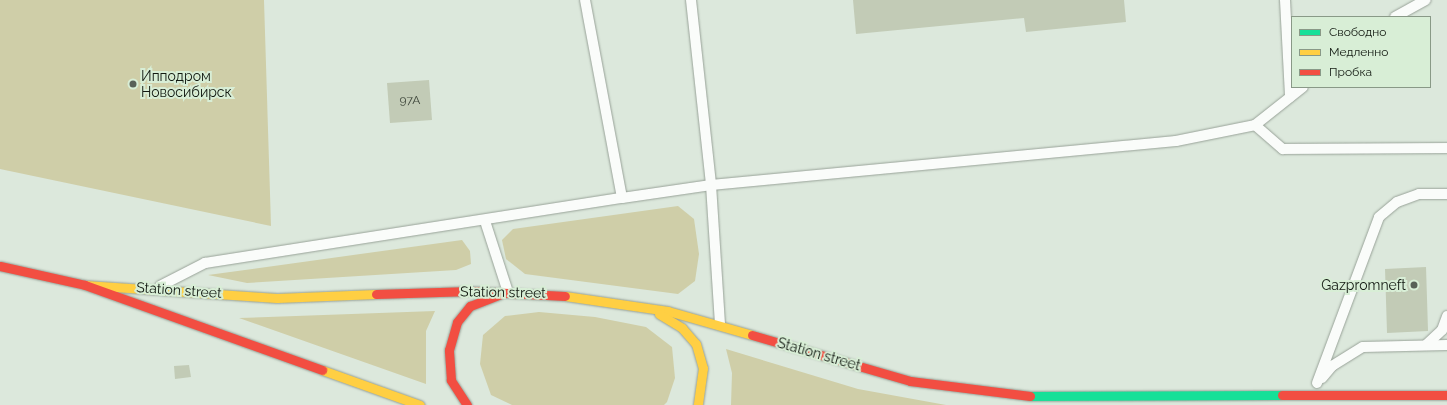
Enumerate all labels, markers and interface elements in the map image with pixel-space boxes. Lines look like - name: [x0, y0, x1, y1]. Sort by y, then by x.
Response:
- legend: [1291, 16, 1431, 88]
- text: Свободно: [1329, 25, 1386, 39]
- text: Медленно: [1329, 45, 1388, 59]
- text: Пробка: [1329, 65, 1372, 79]
- place label: Ипподром Новосибирск: [141, 68, 232, 100]
- marker: Ипподром Новосибирск: [128, 79, 138, 89]
- house number: 97А: [400, 94, 420, 108]
- place label: Gazpromneft: [1321, 277, 1406, 293]
- street label: Station street: [136, 279, 222, 301]
- marker: Gazpromneft: [1409, 280, 1419, 290]
- street label: Station street: [460, 283, 546, 301]
- street label: Station street: [776, 334, 862, 374]

